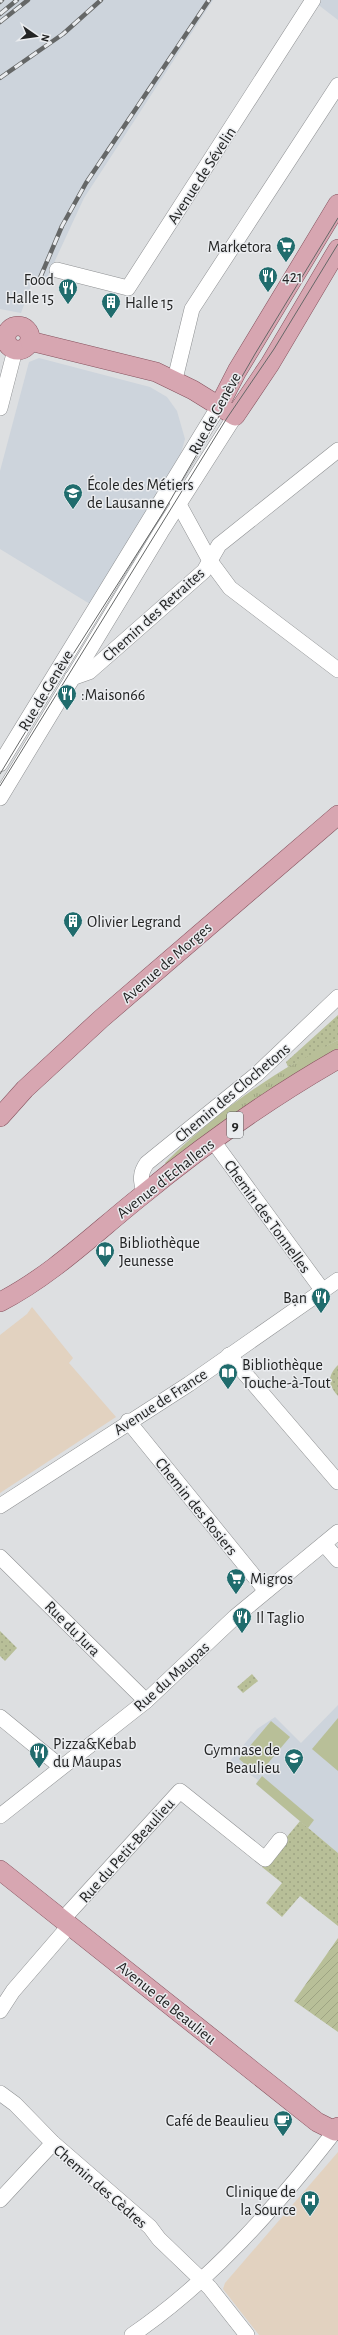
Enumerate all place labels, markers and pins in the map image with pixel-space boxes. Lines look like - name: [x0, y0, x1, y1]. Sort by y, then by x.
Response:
- supermarket icon: Marketora: [275, 235, 297, 263]
- place label: Marketora: [208, 239, 272, 255]
- restaurant icon: 421: [257, 265, 279, 293]
- place label: 421: [282, 269, 302, 285]
- place label: Food Halle 15: [6, 272, 54, 306]
- restaurant icon: Food Halle 15: [57, 277, 79, 305]
- building icon: Halle 15: [100, 291, 122, 319]
- place label: Halle 15: [125, 295, 173, 311]
- place label: École des Métiers de Lausanne: [87, 475, 194, 511]
- school or university icon: École des Métiers de Lausanne: [62, 482, 84, 510]
- restaurant icon: :Maison66: [56, 683, 78, 711]
- place label: :Maison66: [81, 687, 145, 703]
- building icon: Olivier Legrand: [62, 910, 84, 938]
- place label: Olivier Legrand: [87, 914, 181, 930]
- place label: Bibliothèque Jeunesse: [119, 1235, 200, 1269]
- library icon: Bibliothèque Jeunesse: [94, 1240, 116, 1268]
- restaurant icon: Bạn: [310, 1286, 332, 1314]
- place label: Bạn: [283, 1290, 307, 1306]
- place label: Bibliothèque Touche-à-Tout: [242, 1357, 331, 1391]
- library icon: Bibliothèque Touche-à-Tout: [217, 1362, 239, 1390]
- supermarket icon: Migros: [225, 1567, 247, 1595]
- place label: Migros: [250, 1571, 293, 1587]
- restaurant icon: Il Taglio: [231, 1606, 253, 1634]
- place label: Il Taglio: [256, 1610, 305, 1626]
- place label: Pizza&Kebab du Maupas: [53, 1736, 136, 1770]
- restaurant icon: Pizza&Kebab du Maupas: [28, 1741, 50, 1769]
- place label: Gymnase de Beaulieu: [204, 1742, 280, 1776]
- school or university icon: Gymnase de Beaulieu: [283, 1747, 305, 1775]
- cafe icon: Café de Beaulieu: [272, 2109, 294, 2137]
- place label: Café de Beaulieu: [166, 2113, 269, 2129]
- place label: Clinique de la Source: [226, 2184, 296, 2218]
- hospital icon: Clinique de la Source: [299, 2189, 321, 2217]

